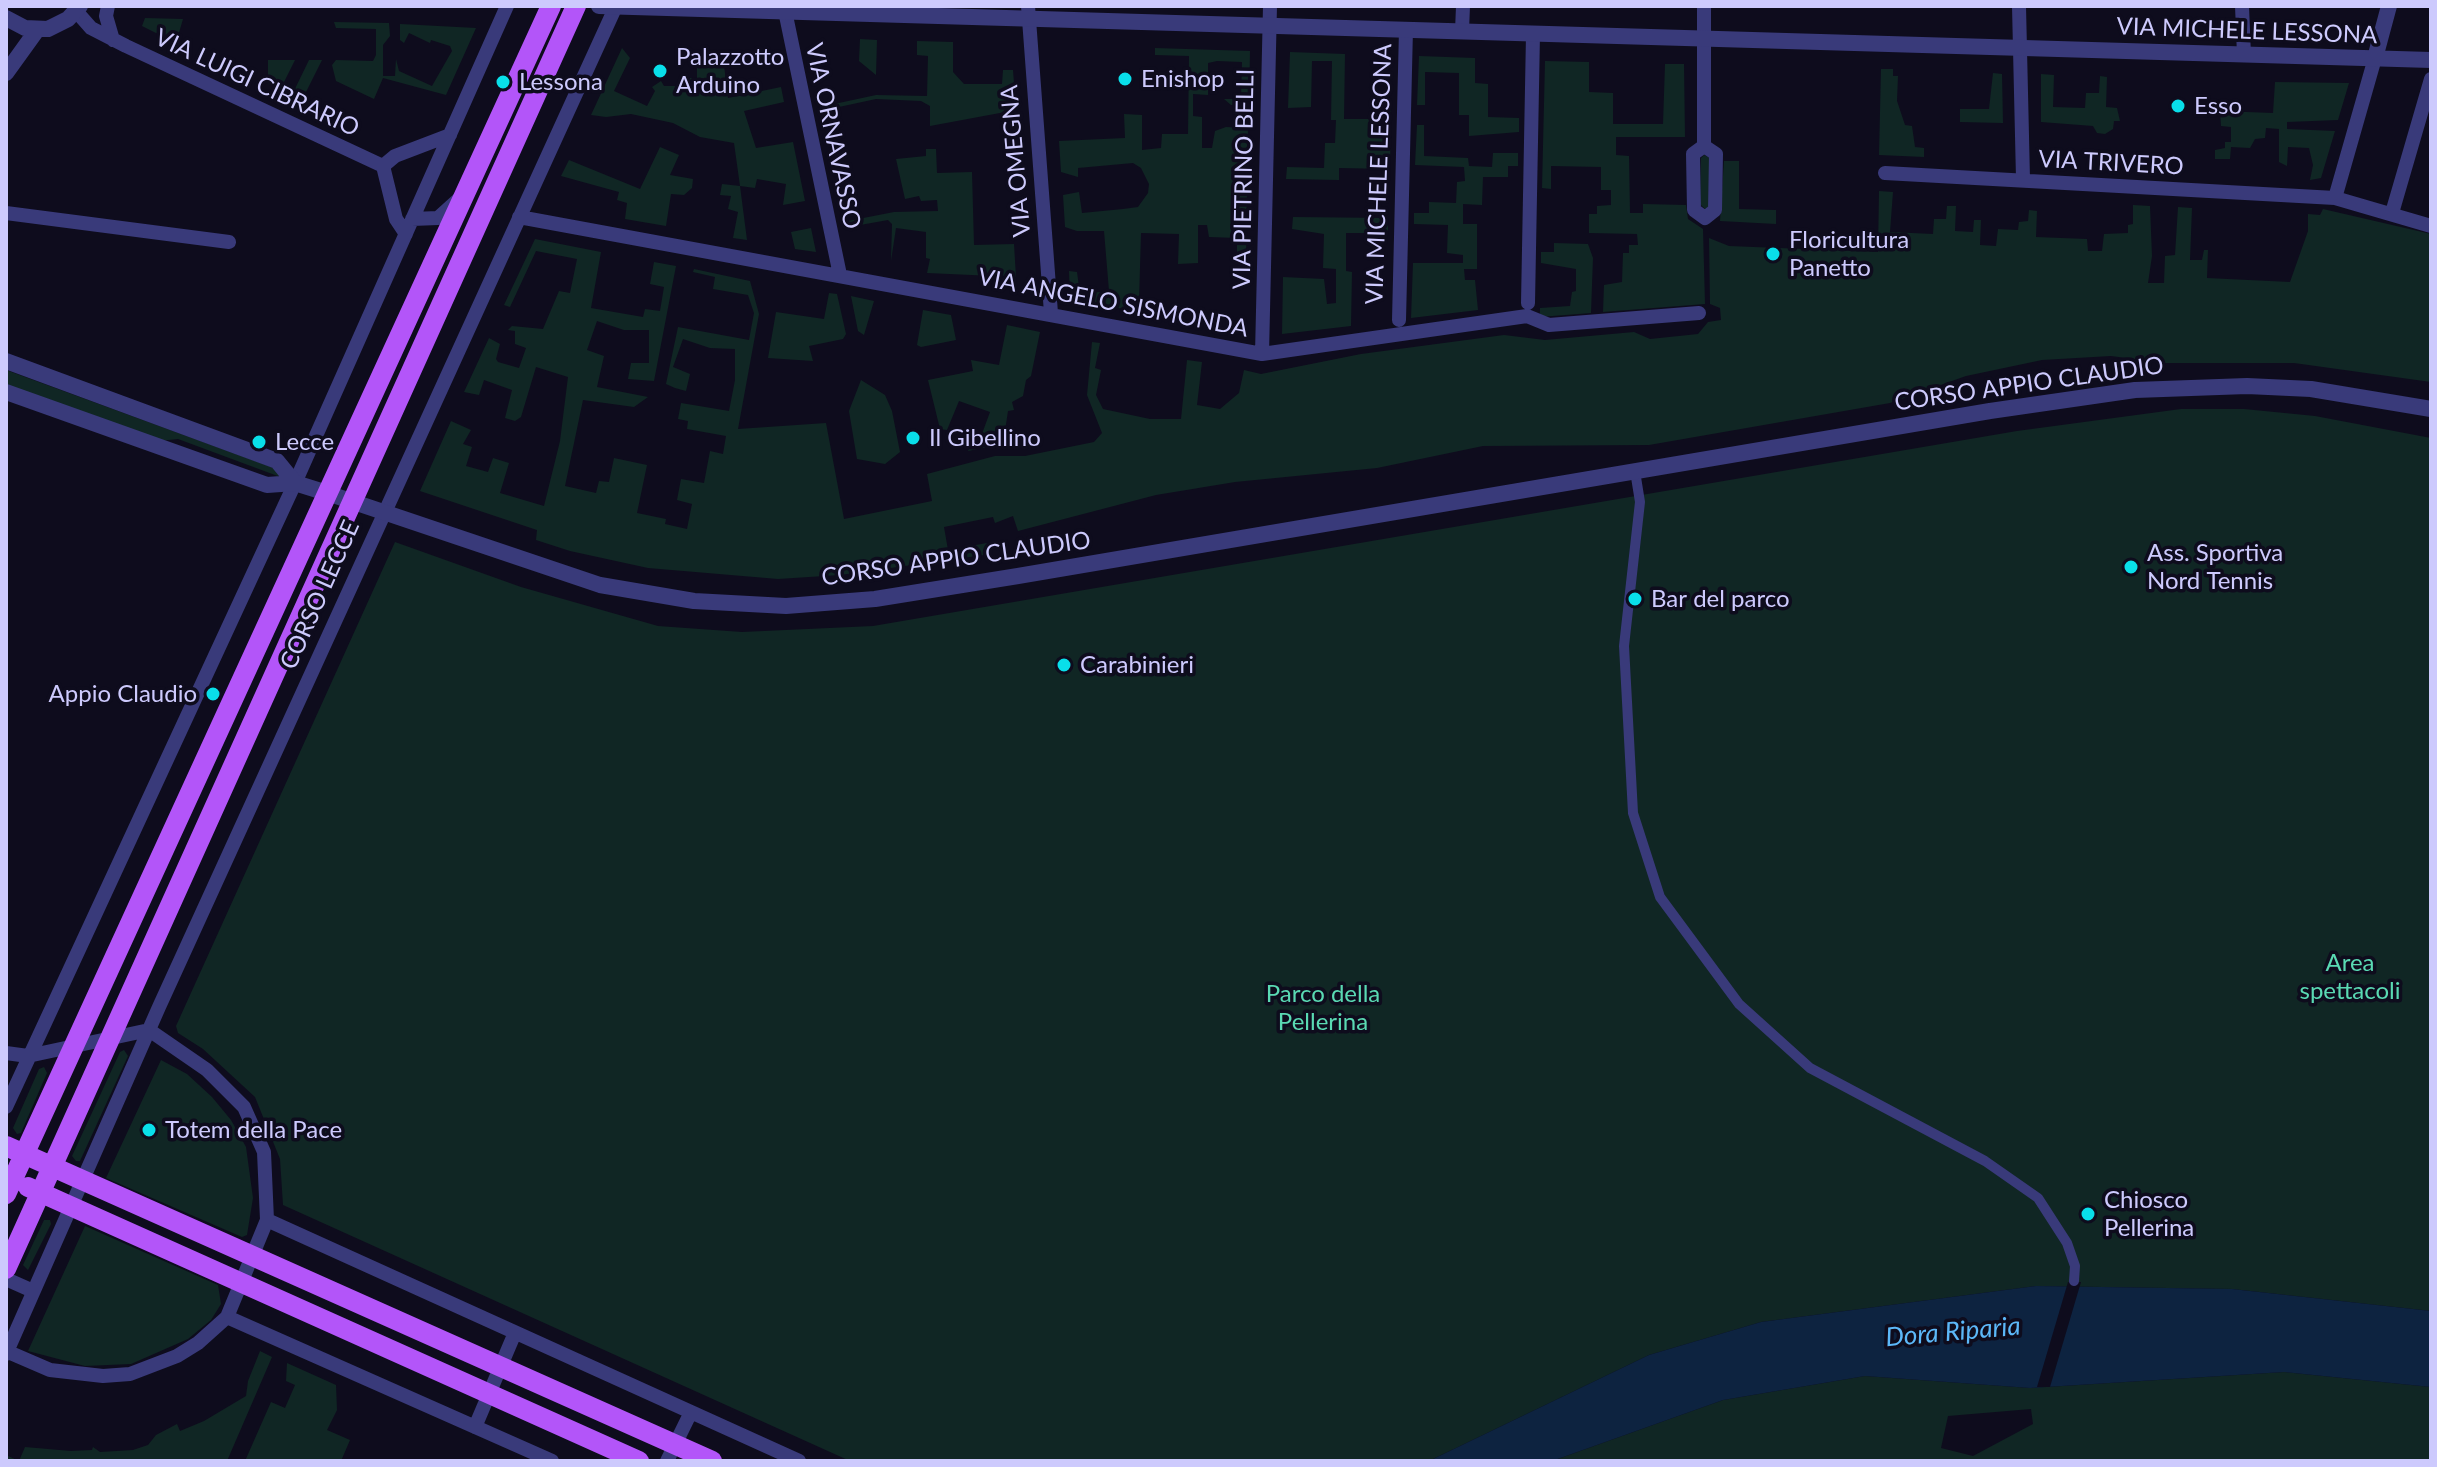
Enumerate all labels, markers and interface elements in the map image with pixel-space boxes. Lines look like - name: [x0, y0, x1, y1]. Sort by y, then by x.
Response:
- street label: VIA MICHELE LESSONA: [2116, 12, 2378, 50]
- street label: VIA LUIGI CIBRARIO: [150, 23, 364, 143]
- street label: VIA ORNAVASSO: [799, 40, 867, 232]
- place label: Palazzotto Arduino: [676, 43, 784, 99]
- street label: VIA MICHELE LESSONA: [1360, 43, 1398, 305]
- marker: Palazzotto Arduino: [651, 62, 669, 80]
- place label: Enishop: [1141, 65, 1225, 93]
- place label: Lessona: [519, 68, 603, 96]
- street label: VIA PIETRINO BELLI: [1228, 68, 1260, 290]
- marker: Enishop: [1116, 70, 1134, 88]
- marker: Lessona: [494, 73, 512, 91]
- street label: VIA OMEGNA: [995, 84, 1037, 238]
- place label: Esso: [2194, 92, 2242, 120]
- marker: Esso: [2169, 97, 2187, 115]
- street label: VIA TRIVERO: [2038, 145, 2184, 181]
- place label: Floricultura Panetto: [1789, 226, 1909, 282]
- marker: Floricultura Panetto: [1764, 245, 1782, 263]
- street label: VIA ANGELO SISMONDA: [975, 263, 1251, 343]
- street label: CORSO APPIO CLAUDIO: [1893, 351, 2165, 417]
- place label: Il Gibellino: [929, 424, 1041, 452]
- place label: Lecce: [275, 428, 334, 456]
- marker: Il Gibellino: [904, 429, 922, 447]
- marker: Lecce: [250, 433, 268, 451]
- street label: CORSO LECCE: [274, 516, 366, 674]
- street label: CORSO APPIO CLAUDIO: [820, 526, 1092, 592]
- place label: Ass. Sportiva Nord Tennis: [2147, 539, 2283, 595]
- marker: Ass. Sportiva Nord Tennis: [2122, 558, 2140, 576]
- place label: Bar del parco: [1651, 585, 1790, 613]
- marker: Bar del parco: [1626, 590, 1644, 608]
- place label: Carabinieri: [1080, 651, 1194, 679]
- marker: Carabinieri: [1055, 656, 1073, 674]
- place label: Appio Claudio: [49, 680, 197, 708]
- marker: Appio Claudio: [204, 685, 222, 703]
- park label: Area spettacoli: [2299, 949, 2401, 1005]
- park label: Parco della Pellerina: [1266, 980, 1380, 1036]
- place label: Totem della Pace: [165, 1116, 342, 1144]
- marker: Totem della Pace: [140, 1121, 158, 1139]
- place label: Chiosco Pellerina: [2104, 1186, 2194, 1242]
- marker: Chiosco Pellerina: [2079, 1205, 2097, 1223]
- water label: Dora Riparia: [1884, 1311, 2022, 1353]

